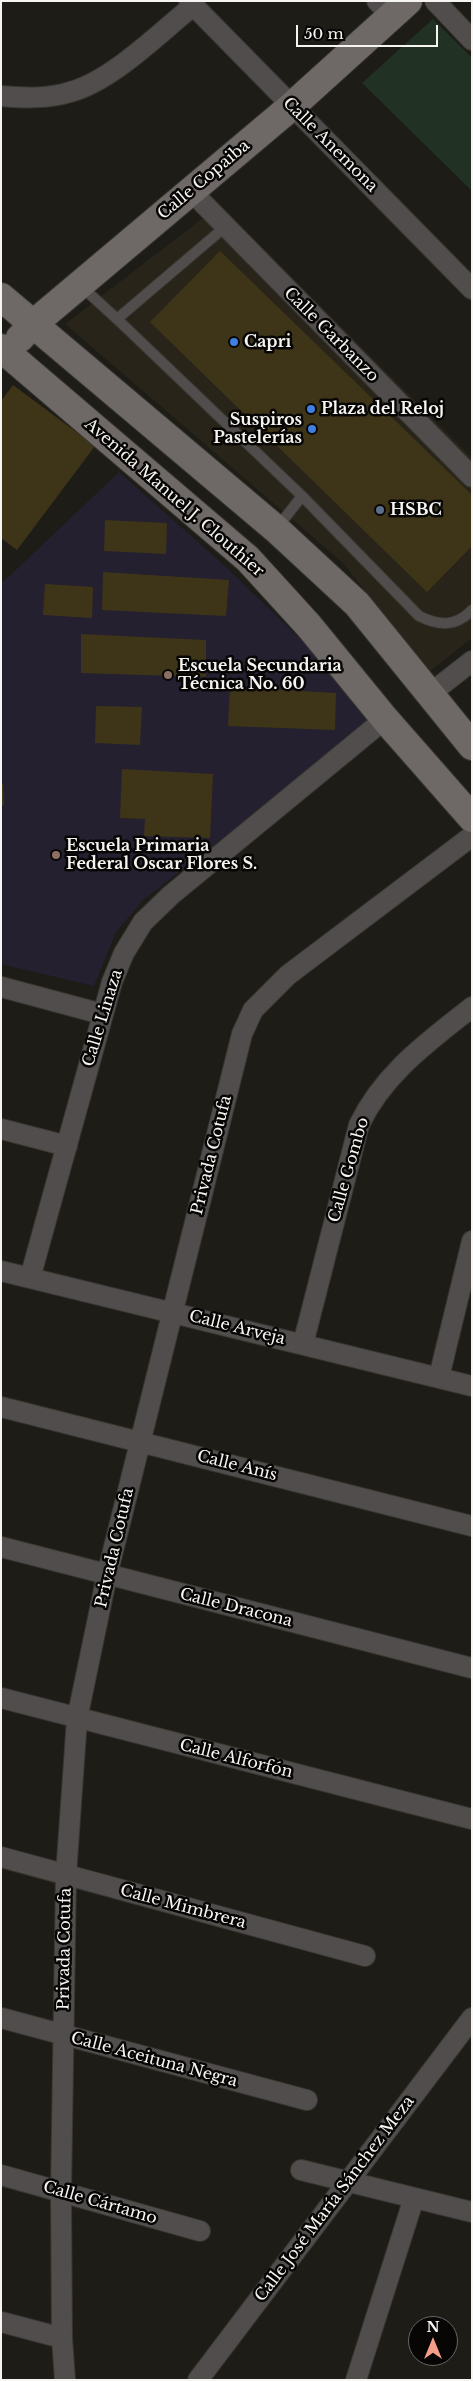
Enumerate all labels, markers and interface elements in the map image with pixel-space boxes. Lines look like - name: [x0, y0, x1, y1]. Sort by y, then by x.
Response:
- scale bar: [298, 15, 440, 47]
- text: 50 m: [304, 24, 344, 43]
- street label: Calle Anemona: [279, 94, 381, 196]
- street label: Calle Copaiba: [154, 136, 254, 224]
- street label: Calle Garbanzo: [280, 284, 382, 386]
- place label: Capri: [244, 332, 291, 352]
- marker: Capri: [228, 336, 240, 348]
- place label: Plaza del Reloj: [321, 399, 444, 419]
- marker: Plaza del Reloj: [305, 403, 317, 415]
- place label: Suspiros Pastelerías: [213, 410, 302, 448]
- street label: Avenida Manuel J. Clouthier: [80, 415, 268, 581]
- marker: Suspiros Pastelerías: [306, 423, 318, 435]
- place label: HSBC: [390, 500, 442, 520]
- marker: HSBC: [374, 504, 386, 516]
- place label: Escuela Secundaria Técnica No. 60: [178, 656, 342, 694]
- marker: Escuela Secundaria Técnica No. 60: [162, 669, 174, 681]
- place label: Escuela Primaria Federal Oscar Flores S.: [66, 836, 257, 874]
- marker: Escuela Primaria Federal Oscar Flores S.: [50, 849, 62, 861]
- street label: Calle Linaza: [79, 967, 127, 1069]
- street label: Privada Cotufa: [188, 1093, 236, 1217]
- street label: Calle Gombo: [325, 1115, 373, 1225]
- street label: Calle Arveja: [187, 1307, 287, 1349]
- street label: Calle Anís: [195, 1447, 279, 1485]
- street label: Privada Cotufa: [92, 1486, 138, 1610]
- street label: Calle Dracona: [178, 1585, 294, 1631]
- street label: Calle Alforfón: [178, 1736, 294, 1782]
- street label: Calle Mimbrera: [118, 1881, 248, 1933]
- street label: Privada Cotufa: [54, 1888, 76, 2010]
- street label: Calle Aceituna Negra: [69, 2029, 239, 2091]
- street label: Calle José María Sánchez Meza: [251, 2092, 419, 2306]
- street label: Calle Cártamo: [41, 2178, 159, 2228]
- north arrow: [408, 2316, 458, 2366]
- text: N: [426, 2318, 440, 2336]

